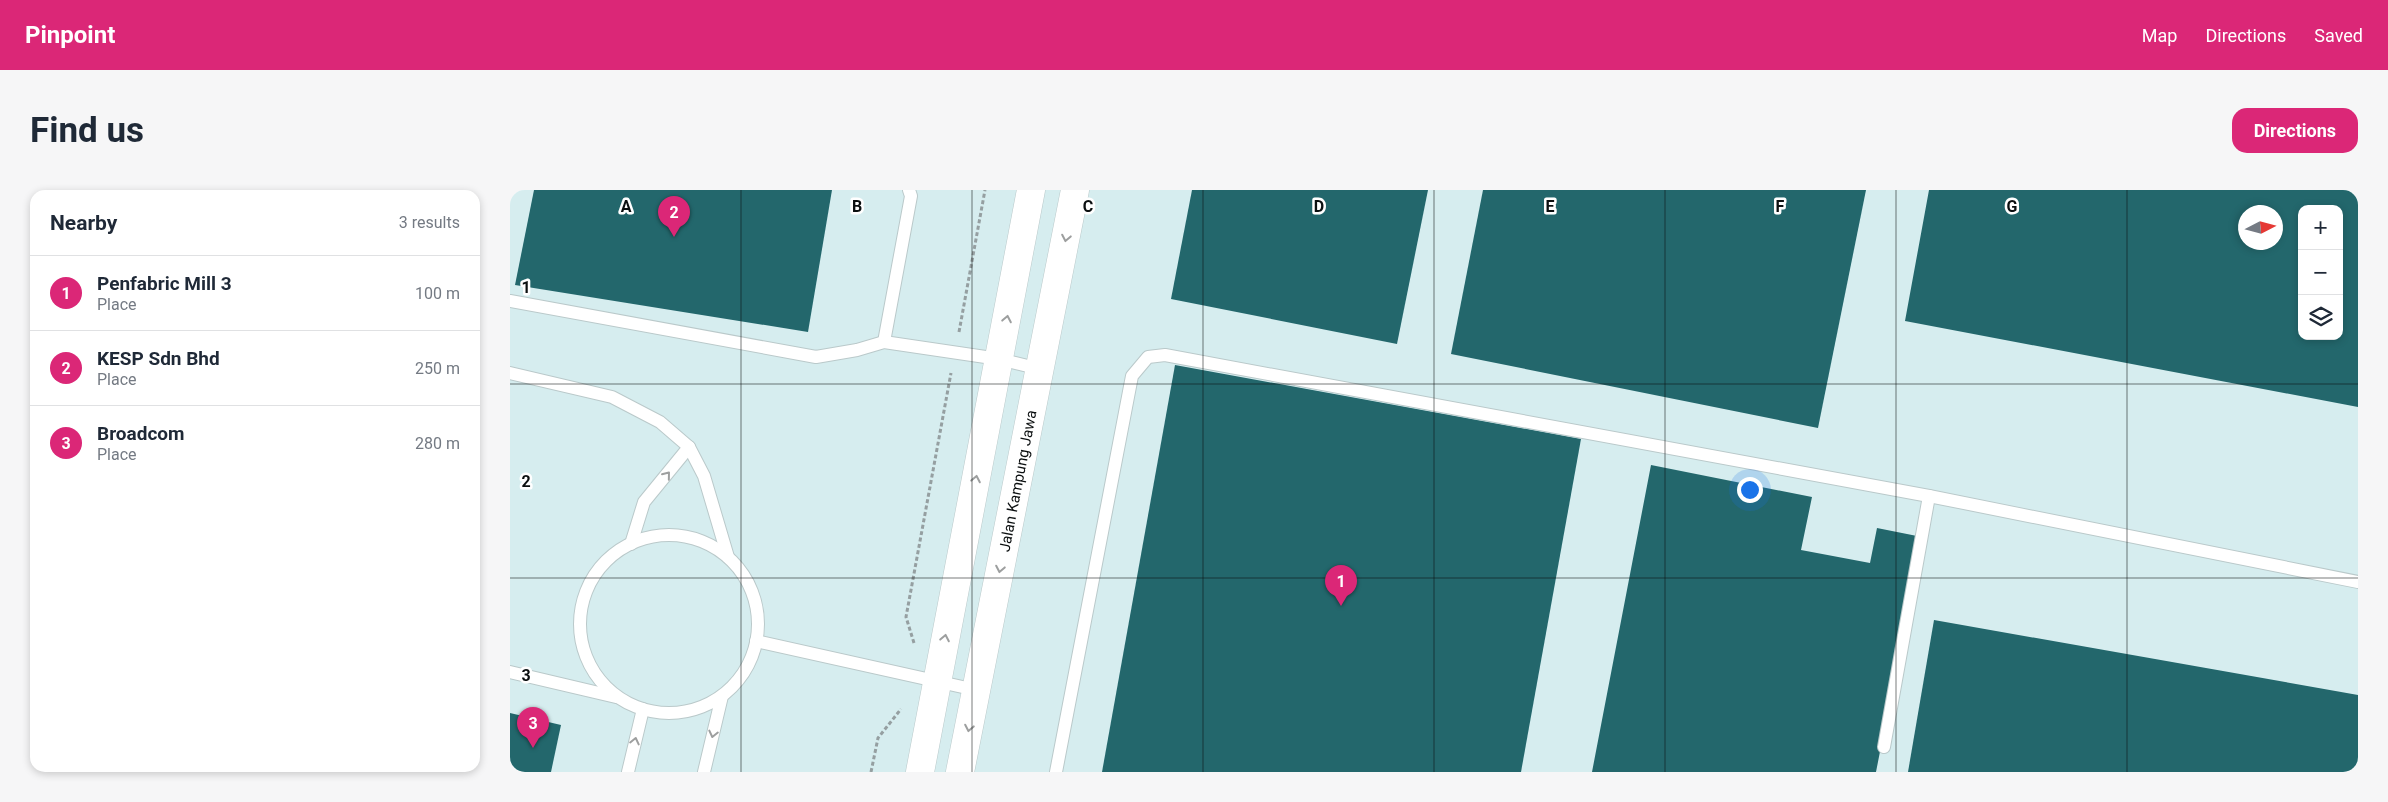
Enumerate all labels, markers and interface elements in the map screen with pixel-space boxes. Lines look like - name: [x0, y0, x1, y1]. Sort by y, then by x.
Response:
- text: Pinpoint: [25, 21, 115, 49]
- text: Map: [2142, 25, 2177, 46]
- text: Directions: [2205, 25, 2286, 46]
- text: Saved: [2314, 25, 2363, 46]
- button: Directions: [2232, 108, 2358, 153]
- text: Find us: [30, 110, 144, 151]
- pin: 2: [658, 196, 690, 237]
- text: A: [621, 197, 632, 216]
- text: B: [852, 197, 862, 216]
- text: C: [1083, 197, 1093, 216]
- text: D: [1314, 197, 1324, 216]
- text: E: [1546, 197, 1555, 216]
- text: F: [1776, 197, 1785, 216]
- text: G: [2007, 197, 2018, 216]
- north arrow: [2238, 205, 2283, 250]
- map controls: [2298, 205, 2343, 340]
- button: +: [2298, 205, 2343, 250]
- text: Nearby: [50, 211, 117, 235]
- text: 3 results: [399, 213, 460, 232]
- one-way arrow: [1061, 233, 1071, 242]
- button: −: [2298, 250, 2343, 295]
- text: Penfabric Mill 3: [97, 272, 232, 295]
- text: 1: [521, 278, 531, 297]
- text: 1: [61, 284, 71, 303]
- text: 100 m: [415, 284, 460, 303]
- text: Place: [97, 295, 137, 314]
- button: layers: [2298, 295, 2343, 340]
- one-way arrow: [1001, 315, 1011, 323]
- text: KESP Sdn Bhd: [97, 347, 220, 370]
- text: 2: [61, 359, 71, 378]
- text: 250 m: [415, 359, 460, 378]
- text: Place: [97, 370, 137, 389]
- street label: Jalan Kampung Jawa: [995, 409, 1041, 553]
- text: Broadcom: [97, 422, 184, 445]
- text: 3: [61, 434, 71, 453]
- text: 280 m: [415, 434, 460, 453]
- text: Place: [97, 445, 137, 464]
- one-way arrow: [661, 471, 670, 480]
- text: 2: [521, 472, 531, 491]
- one-way arrow: [970, 474, 981, 483]
- your location: [1737, 477, 1763, 503]
- one-way arrow: [996, 565, 1006, 573]
- pin: 1: [1325, 565, 1357, 606]
- one-way arrow: [940, 634, 950, 643]
- text: 3: [521, 666, 531, 685]
- pin: 3: [517, 707, 549, 748]
- one-way arrow: [964, 724, 975, 733]
- one-way arrow: [708, 729, 719, 738]
- one-way arrow: [629, 736, 640, 745]

